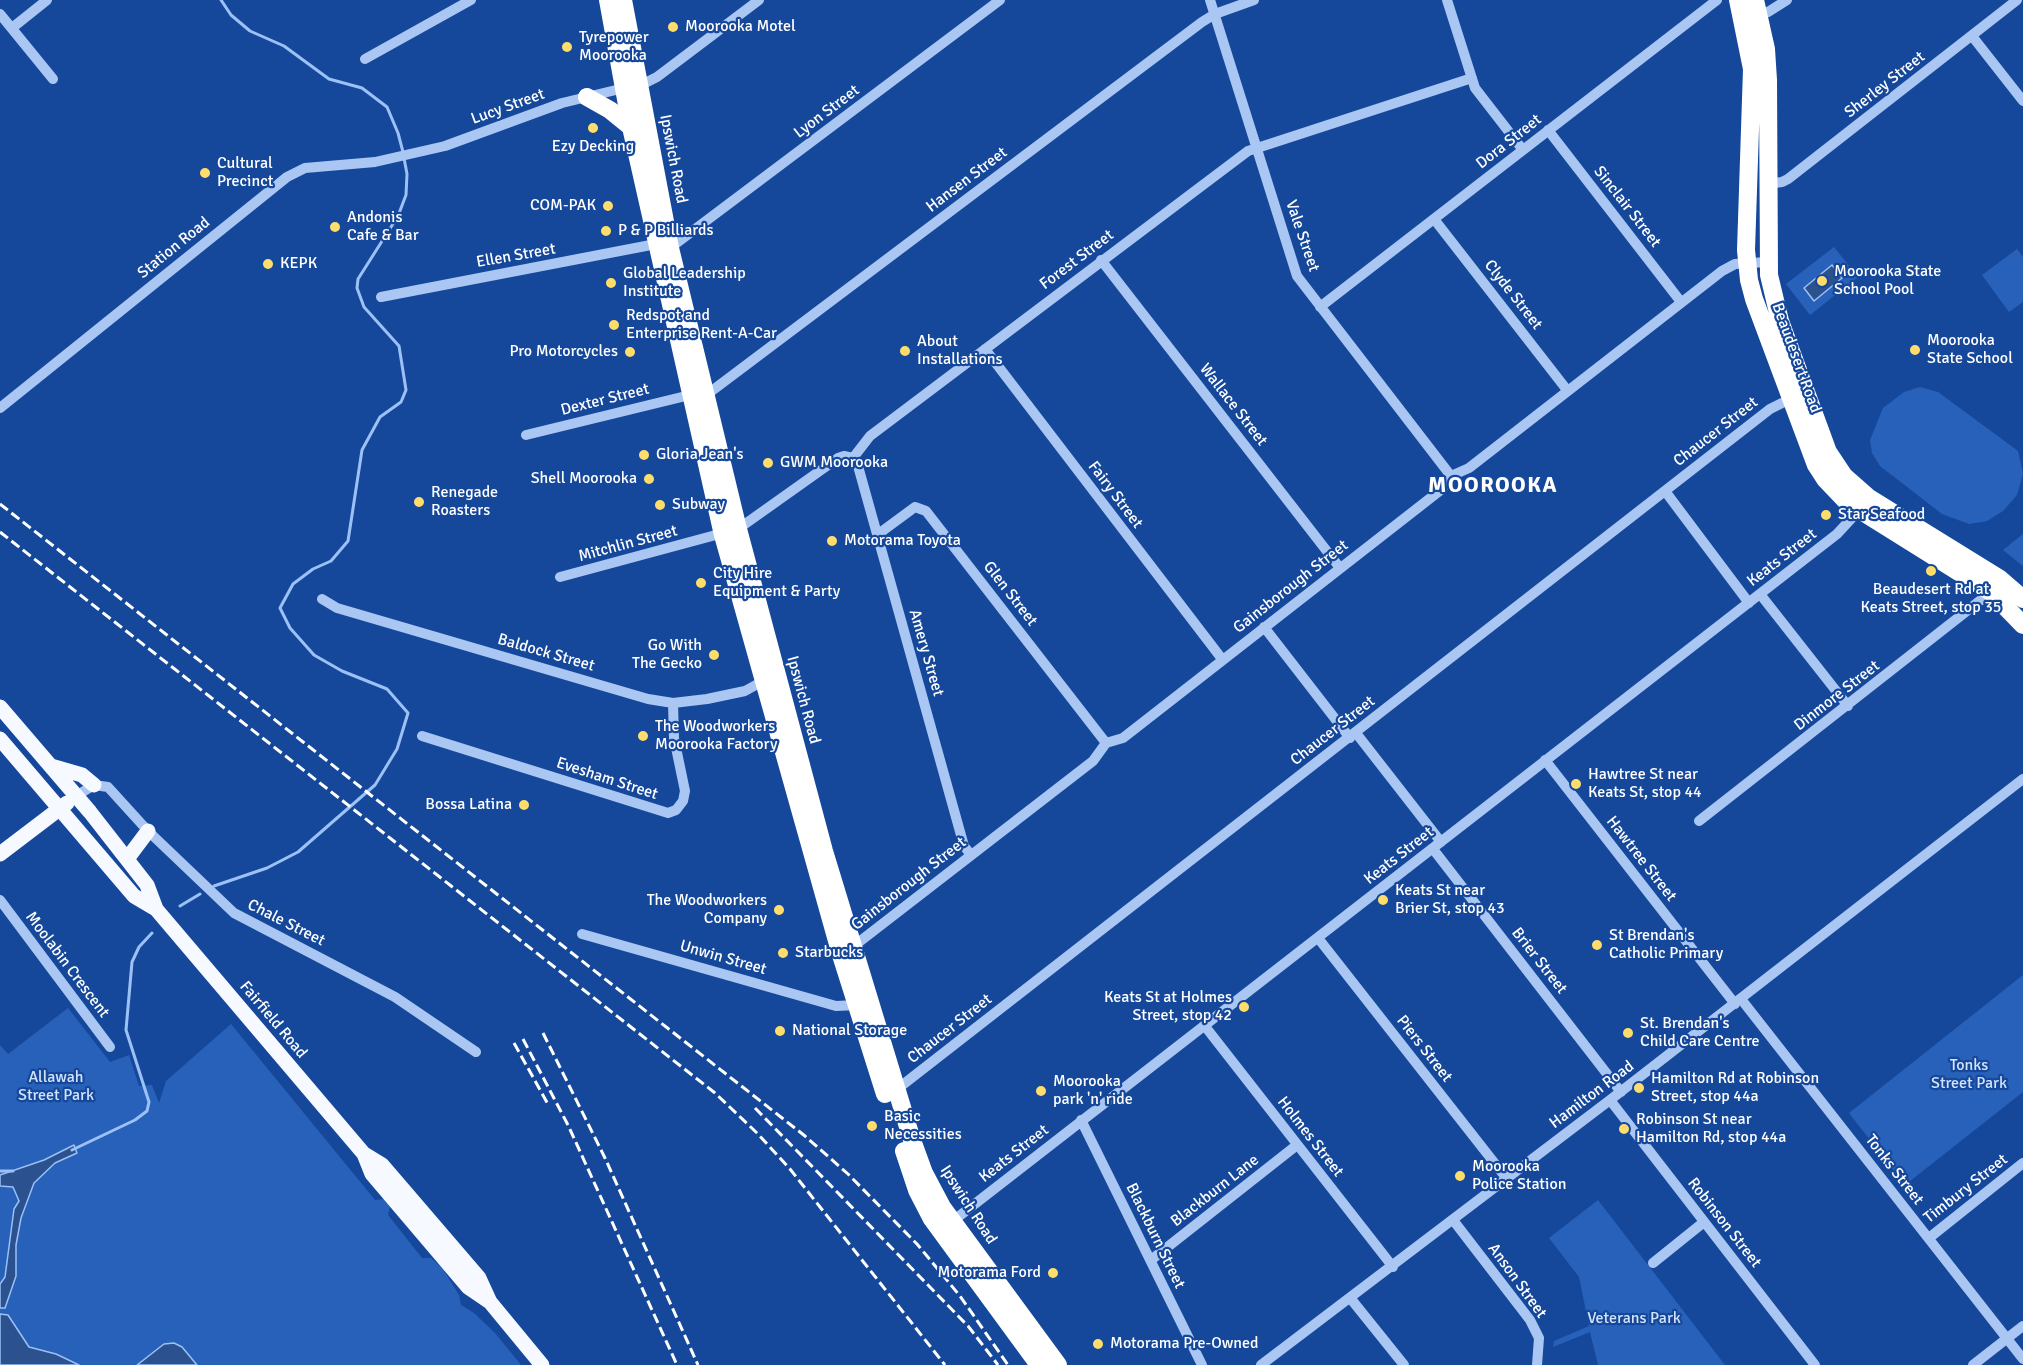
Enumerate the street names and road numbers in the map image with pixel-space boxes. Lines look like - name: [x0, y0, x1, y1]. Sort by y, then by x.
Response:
- street label: Sherley Street: [1841, 48, 1929, 122]
- street label: Lyon Street: [790, 81, 864, 143]
- street label: Lucy Street: [469, 85, 547, 129]
- street label: Dora Street: [1472, 110, 1546, 174]
- street label: Ipswich Road: [655, 113, 691, 205]
- street label: Hansen Street: [923, 143, 1011, 217]
- street label: Sinclair Street: [1589, 163, 1665, 251]
- street label: Vale Street: [1281, 198, 1323, 274]
- street label: Station Road: [134, 213, 214, 283]
- street label: Forest Street: [1036, 226, 1118, 294]
- street label: Ellen Street: [475, 240, 557, 272]
- street label: Clyde Street: [1480, 256, 1546, 334]
- street label: Beaudesert Road: [1767, 300, 1825, 416]
- street label: Wallace Street: [1195, 360, 1271, 450]
- street label: Dexter Street: [559, 380, 651, 420]
- street label: Chaucer Street: [1670, 393, 1762, 471]
- street label: Fairy Street: [1083, 458, 1147, 532]
- street label: Mitchlin Street: [576, 522, 680, 566]
- street label: Keats Street: [1743, 525, 1821, 591]
- street label: Gainsborough Street: [1230, 536, 1352, 638]
- street label: Glen Street: [979, 558, 1041, 630]
- street label: Amery Street: [904, 607, 948, 699]
- street label: Baldock Street: [495, 630, 597, 676]
- street label: Ipswich Road: [782, 654, 824, 746]
- street label: Dinmore Street: [1790, 657, 1884, 735]
- street label: Chaucer Street: [1287, 692, 1379, 770]
- street label: Evesham Street: [554, 754, 660, 804]
- street label: Hawtree Street: [1602, 813, 1680, 905]
- street label: Keats Street: [1360, 823, 1438, 889]
- street label: Gainsborough Street: [848, 833, 970, 935]
- street label: Chale Street: [244, 895, 328, 951]
- street label: Moolabin Crescent: [21, 908, 113, 1022]
- street label: Brier Street: [1507, 924, 1571, 998]
- street label: Unwin Street: [677, 936, 769, 980]
- street label: Fairfield Road: [235, 978, 311, 1062]
- street label: Chaucer Street: [904, 990, 996, 1068]
- street label: Piers Street: [1392, 1012, 1456, 1086]
- street label: Hamilton Road: [1546, 1057, 1638, 1133]
- street label: Holmes Street: [1273, 1093, 1347, 1181]
- street label: Keats Street: [975, 1121, 1053, 1187]
- street label: Tonks Street: [1861, 1131, 1927, 1209]
- street label: Timbury Street: [1920, 1150, 2012, 1228]
- street label: Blackburn Lane: [1167, 1151, 1263, 1231]
- street label: Ipswich Road: [935, 1162, 1001, 1248]
- street label: Robinson Street: [1683, 1174, 1765, 1272]
- street label: Blackburn Street: [1121, 1180, 1189, 1292]
- street label: Anson Street: [1483, 1240, 1551, 1322]

